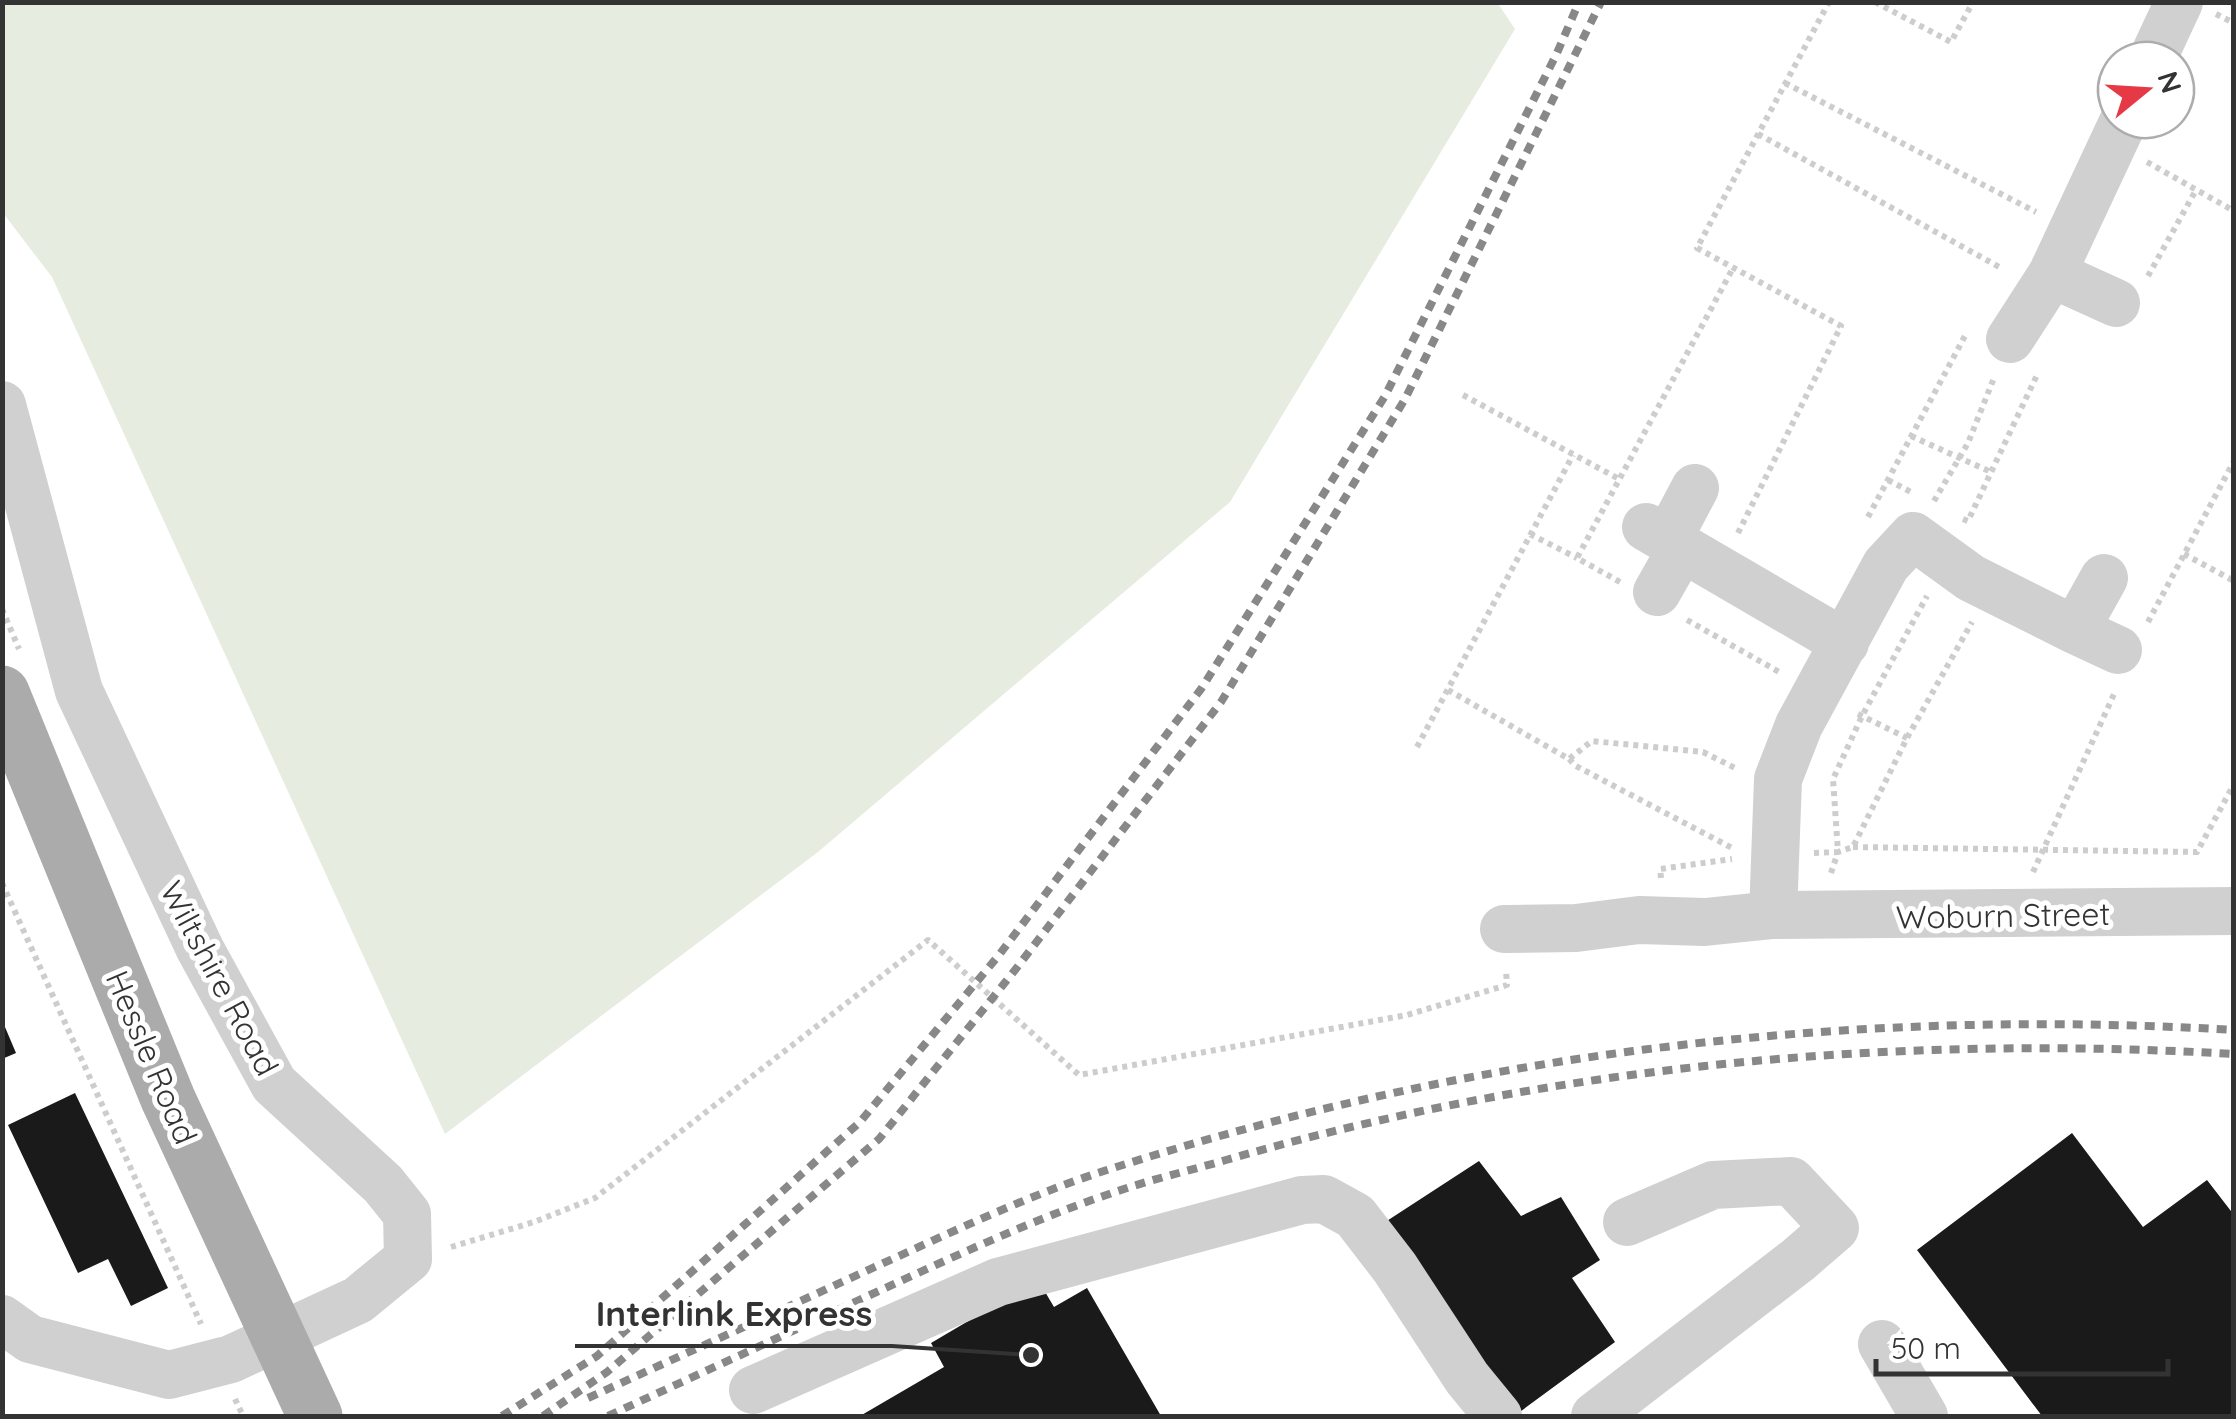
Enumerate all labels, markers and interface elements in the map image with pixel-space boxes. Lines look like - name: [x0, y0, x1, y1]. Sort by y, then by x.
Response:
- north arrow: [2096, 40, 2196, 140]
- text: N: [2150, 67, 2190, 97]
- street label: Wiltshire Road: [152, 874, 288, 1082]
- street label: Woburn Street: [1895, 893, 2111, 937]
- street label: Hessle Road: [98, 964, 206, 1150]
- callout: Interlink Express: [575, 1281, 892, 1346]
- text: Interlink Express: [596, 1291, 872, 1335]
- scale bar: [1876, 1314, 2168, 1376]
- text: 50 m: [1891, 1329, 1961, 1367]

